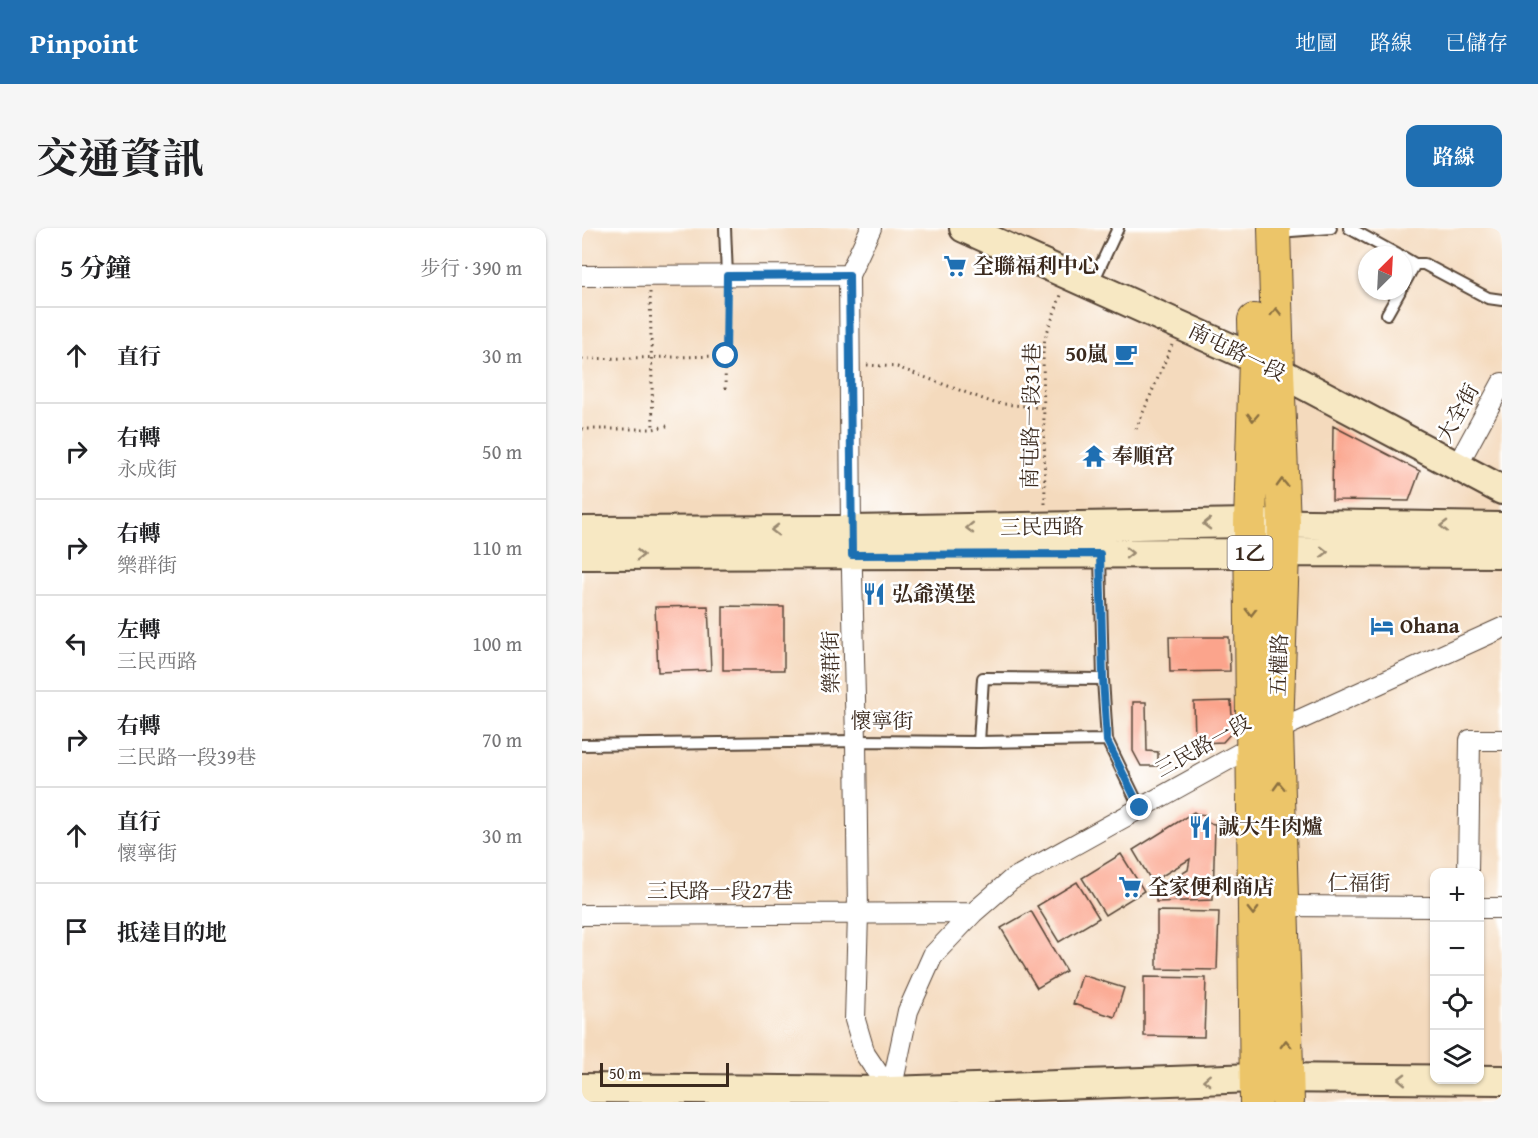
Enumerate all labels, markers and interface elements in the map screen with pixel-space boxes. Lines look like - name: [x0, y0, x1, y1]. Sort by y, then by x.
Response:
- text: Pinpoint: [30, 22, 138, 63]
- text: 地圖: [1295, 27, 1337, 58]
- text: 路線: [1370, 27, 1412, 58]
- text: 已儲存: [1445, 27, 1508, 58]
- button: 路線: [1406, 125, 1502, 187]
- text: 交通資訊: [36, 127, 204, 188]
- north arrow: [1358, 246, 1412, 300]
- text: 5 分鐘: [60, 248, 131, 287]
- place label: 全聯福利中心: [973, 250, 1099, 281]
- text: 步行 · 390 m: [420, 253, 522, 282]
- supermarket icon: 全聯福利中心: [942, 253, 968, 279]
- one-way arrow: [1270, 308, 1282, 317]
- street label: 南屯路一段: [1183, 315, 1291, 388]
- place label: 50嵐: [1065, 338, 1108, 369]
- icon: ahead: [60, 339, 93, 372]
- text: 直行: [117, 340, 161, 372]
- text: 30 m: [482, 341, 522, 370]
- cafe icon: 50嵐: [1113, 341, 1139, 367]
- route start: [712, 342, 738, 368]
- street label: 南屯路一段31巷: [1014, 343, 1047, 489]
- street label: 大全街: [1429, 378, 1486, 448]
- one-way arrow: [1247, 413, 1260, 422]
- text: 右轉: [117, 421, 161, 453]
- icon: right: [60, 435, 93, 468]
- text: 50 m: [482, 437, 522, 466]
- place label: 奉順宮: [1112, 440, 1175, 471]
- temple icon: 奉順宮: [1081, 443, 1107, 469]
- text: 永成街: [117, 454, 177, 483]
- one-way arrow: [1276, 479, 1289, 488]
- street label: 三民西路: [1000, 510, 1084, 543]
- text: 右轉: [117, 517, 161, 549]
- one-way arrow: [1202, 518, 1211, 530]
- one-way arrow: [1439, 520, 1448, 532]
- one-way arrow: [965, 522, 974, 534]
- one-way arrow: [770, 524, 779, 536]
- icon: right: [60, 531, 93, 564]
- text: 110 m: [472, 533, 522, 562]
- road number: 1乙: [1228, 536, 1272, 570]
- one-way arrow: [1320, 546, 1329, 558]
- one-way arrow: [1125, 547, 1134, 559]
- one-way arrow: [636, 549, 645, 561]
- text: 樂群街: [117, 550, 177, 579]
- place label: 弘爺漢堡: [892, 578, 976, 609]
- restaurant icon: 弘爺漢堡: [861, 581, 887, 607]
- one-way arrow: [1244, 608, 1257, 617]
- place label: Ohana: [1400, 610, 1460, 641]
- text: 左轉: [117, 613, 161, 645]
- hotel icon: Ohana: [1369, 613, 1395, 639]
- icon: left: [60, 627, 93, 660]
- text: 100 m: [472, 629, 522, 658]
- street label: 樂群街: [814, 630, 847, 694]
- street label: 五權路: [1262, 633, 1295, 697]
- text: 三民西路: [117, 646, 197, 675]
- street label: 懷寧街: [851, 705, 914, 736]
- street label: 三民路一段: [1149, 707, 1256, 785]
- text: 右轉: [117, 709, 161, 741]
- icon: right: [60, 723, 93, 756]
- text: 70 m: [482, 725, 522, 754]
- text: 三民路一段39巷: [117, 742, 256, 771]
- one-way arrow: [1273, 781, 1286, 790]
- route end: [1126, 794, 1152, 820]
- text: 直行: [117, 805, 161, 837]
- place label: 誠大牛肉爐: [1218, 811, 1323, 842]
- restaurant icon: 誠大牛肉爐: [1187, 814, 1213, 840]
- icon: ahead: [60, 819, 93, 852]
- text: 30 m: [482, 821, 522, 850]
- text: 懷寧街: [117, 838, 177, 867]
- street label: 仁福街: [1328, 867, 1391, 898]
- map controls: [1430, 868, 1484, 1084]
- button: +: [1430, 868, 1484, 922]
- place label: 全家便利商店: [1148, 871, 1274, 902]
- supermarket icon: 全家便利商店: [1117, 874, 1143, 900]
- street label: 三民路一段27巷: [647, 875, 793, 906]
- one-way arrow: [1247, 906, 1259, 915]
- icon: arrive: [60, 915, 93, 948]
- text: 抵達目的地: [117, 916, 227, 948]
- button: −: [1430, 922, 1484, 976]
- button: locate: [1430, 976, 1484, 1030]
- button: layers: [1430, 1030, 1484, 1084]
- one-way arrow: [1280, 1039, 1292, 1048]
- scale bar: [600, 1060, 729, 1088]
- text: 50 m: [609, 1061, 641, 1085]
- one-way arrow: [1202, 1073, 1211, 1086]
- one-way arrow: [1397, 1073, 1406, 1085]

